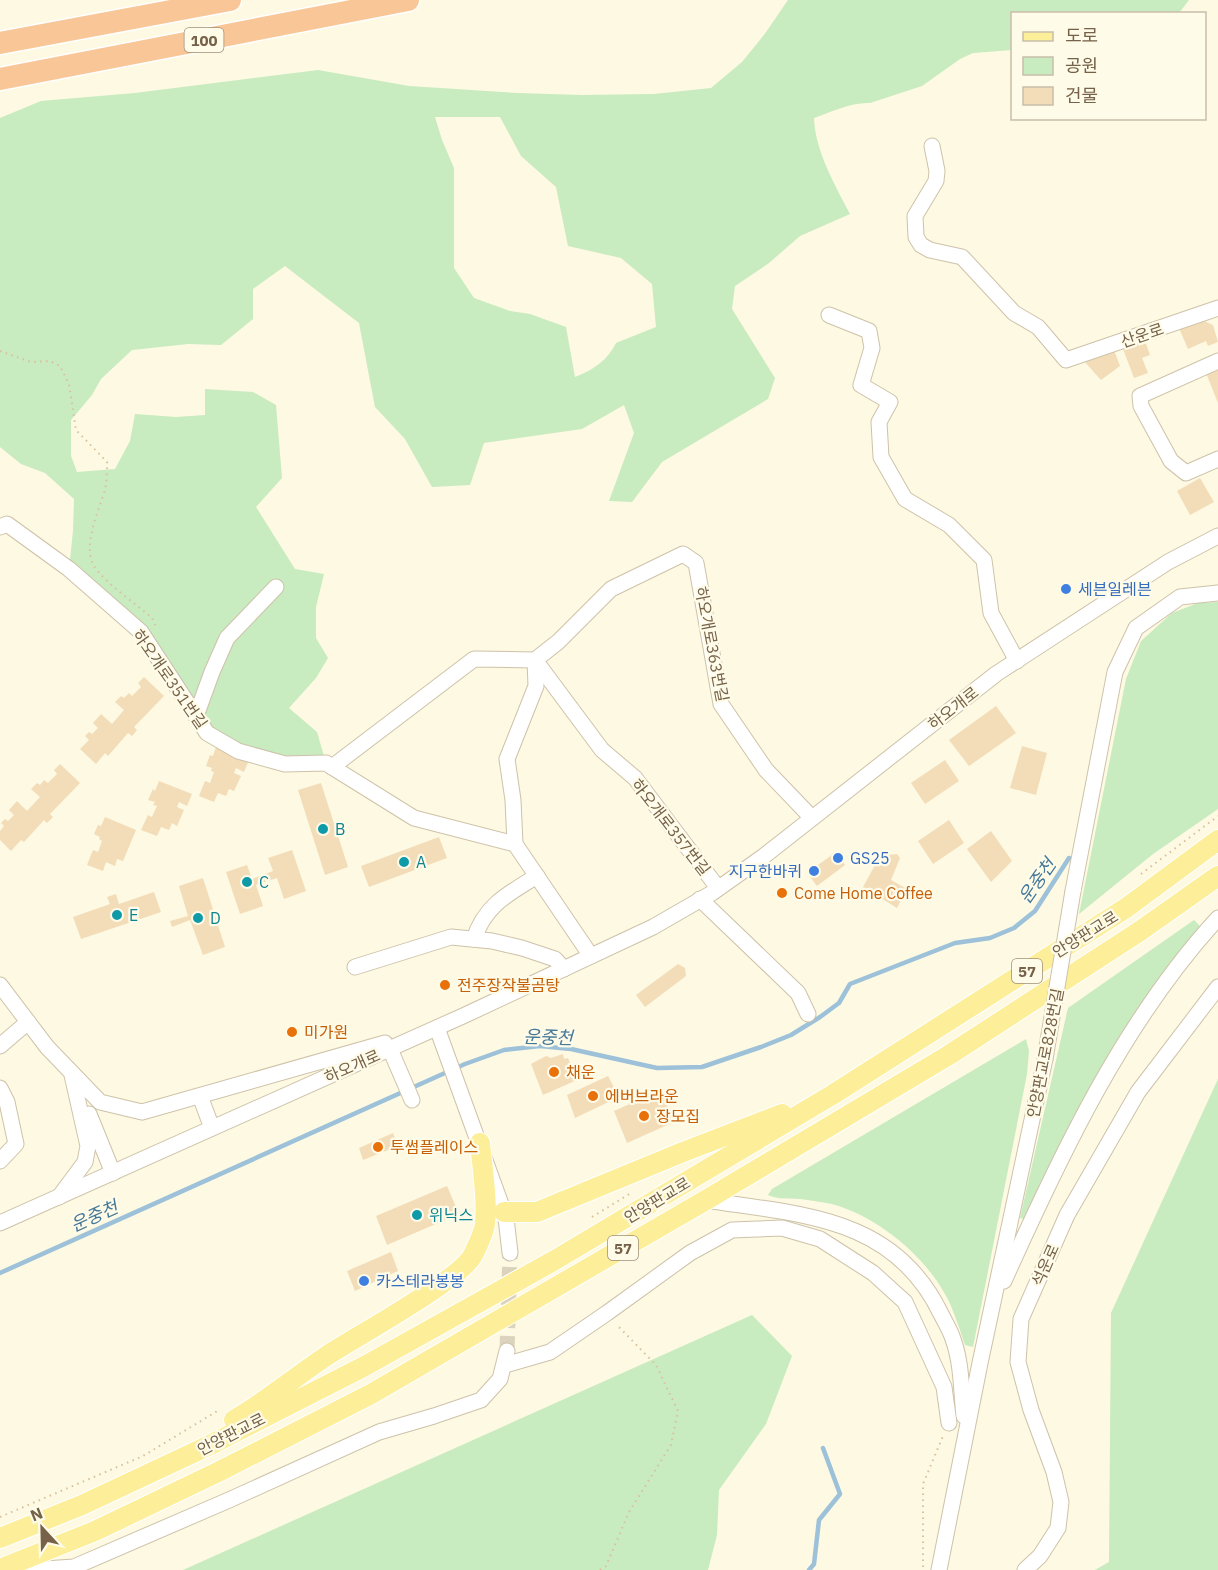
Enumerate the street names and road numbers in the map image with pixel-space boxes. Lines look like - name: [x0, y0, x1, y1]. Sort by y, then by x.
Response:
- road number: 100: [184, 28, 224, 52]
- street label: 산운로: [1118, 318, 1166, 352]
- street label: 하오개로363번길: [691, 585, 733, 703]
- street label: 하오개로351번길: [128, 625, 212, 733]
- street label: 하오개로: [924, 682, 983, 734]
- street label: 하오개로357번길: [627, 775, 715, 879]
- street label: 안양판교로: [1048, 906, 1122, 962]
- road number: 57: [1012, 959, 1042, 983]
- street label: 안양판교로828번길: [1023, 986, 1067, 1120]
- street label: 하오개로: [321, 1045, 383, 1087]
- street label: 안양판교로: [620, 1172, 694, 1228]
- road number: 57: [608, 1236, 638, 1260]
- street label: 석운로: [1027, 1241, 1063, 1289]
- street label: 안양판교로: [194, 1408, 269, 1460]

